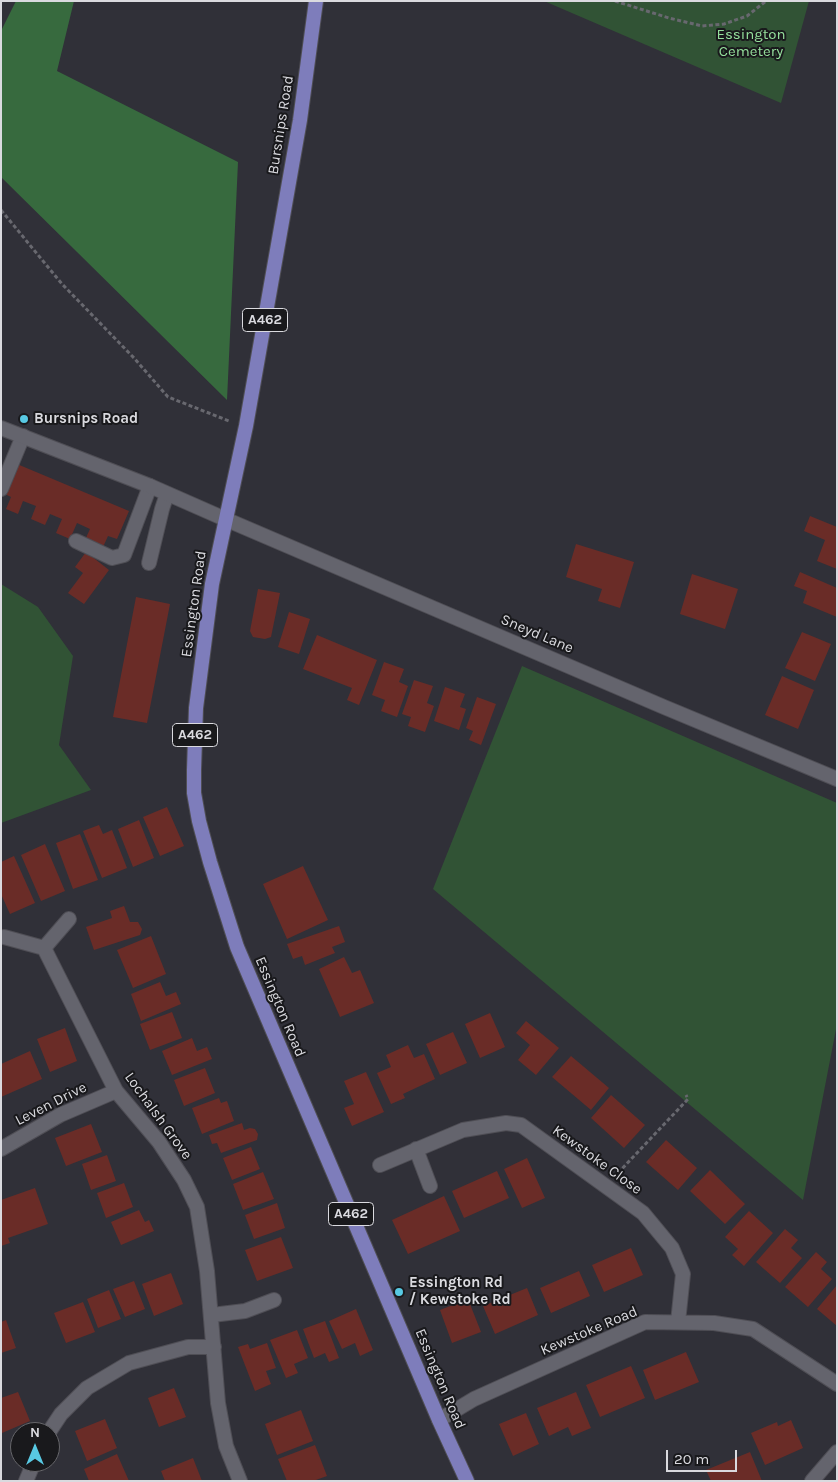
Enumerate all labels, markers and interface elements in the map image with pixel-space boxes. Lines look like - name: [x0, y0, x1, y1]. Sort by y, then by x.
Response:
- park label: Essington Cemetery: [716, 26, 786, 61]
- street label: Bursnips Road: [264, 74, 298, 176]
- road number: A462: [242, 308, 288, 332]
- place label: Bursnips Road: [34, 410, 138, 428]
- marker: Bursnips Road: [18, 413, 30, 425]
- street label: Essington Road: [178, 550, 210, 658]
- street label: Sneyd Lane: [498, 611, 576, 657]
- road number: A462: [172, 724, 218, 746]
- street label: Essington Road: [251, 954, 309, 1060]
- street label: Lochalsh Grove: [120, 1069, 196, 1163]
- street label: Leven Drive: [12, 1078, 90, 1130]
- street label: Kewstoke Close: [549, 1121, 645, 1199]
- road number: A462: [328, 1202, 374, 1226]
- place label: Essington Rd / Kewstoke Rd: [409, 1274, 511, 1309]
- marker: Essington Rd / Kewstoke Rd: [393, 1286, 405, 1298]
- street label: Kewstoke Road: [538, 1302, 640, 1360]
- street label: Essington Road: [411, 1326, 469, 1432]
- north arrow: [10, 1422, 60, 1472]
- text: N: [30, 1424, 40, 1441]
- scale bar: [668, 1440, 739, 1472]
- text: 20 m: [674, 1450, 709, 1468]

